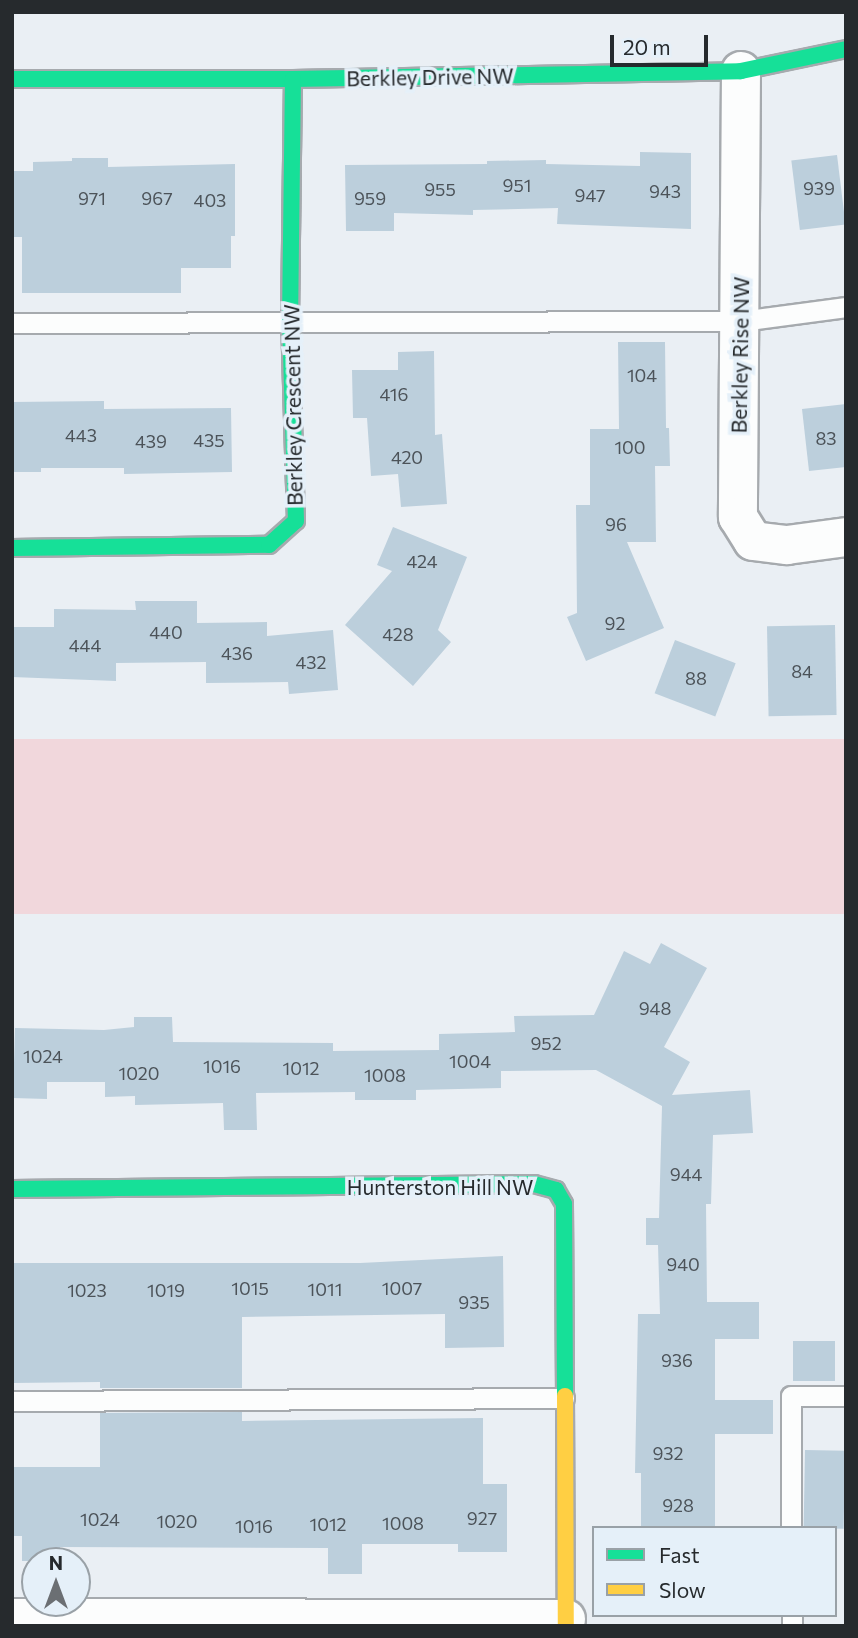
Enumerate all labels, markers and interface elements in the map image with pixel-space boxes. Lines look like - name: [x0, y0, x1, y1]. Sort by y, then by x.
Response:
- scale bar: [613, 21, 711, 65]
- text: 20 m: [623, 34, 671, 59]
- street label: Berkley Drive NW: [346, 63, 514, 91]
- house number: 951: [503, 174, 531, 196]
- house number: 939: [803, 177, 835, 199]
- house number: 955: [424, 178, 456, 200]
- house number: 943: [649, 180, 681, 202]
- house number: 947: [575, 184, 605, 206]
- house number: 971: [78, 187, 106, 209]
- house number: 967: [141, 187, 173, 209]
- house number: 959: [354, 187, 386, 209]
- house number: 403: [194, 189, 226, 211]
- street label: Berkley Rise NW: [726, 276, 754, 434]
- street label: Berkley Crescent NW: [279, 304, 307, 506]
- house number: 104: [627, 364, 657, 386]
- house number: 416: [380, 383, 408, 405]
- house number: 443: [65, 424, 97, 446]
- house number: 83: [815, 427, 837, 449]
- house number: 435: [193, 429, 225, 451]
- house number: 439: [135, 430, 167, 452]
- house number: 100: [614, 436, 646, 458]
- house number: 420: [391, 446, 423, 468]
- house number: 96: [605, 513, 627, 535]
- house number: 424: [406, 550, 438, 572]
- house number: 92: [605, 612, 625, 634]
- house number: 440: [149, 621, 183, 643]
- house number: 428: [382, 623, 414, 645]
- house number: 444: [69, 634, 101, 656]
- house number: 436: [221, 642, 253, 664]
- house number: 432: [295, 651, 327, 673]
- house number: 84: [791, 660, 813, 682]
- house number: 88: [685, 667, 707, 689]
- house number: 948: [639, 997, 671, 1019]
- house number: 952: [530, 1032, 562, 1054]
- house number: 1024: [23, 1045, 63, 1067]
- house number: 1004: [449, 1050, 491, 1072]
- house number: 1016: [203, 1055, 241, 1077]
- house number: 1012: [282, 1057, 320, 1079]
- house number: 1020: [118, 1062, 160, 1084]
- house number: 1008: [364, 1064, 406, 1086]
- house number: 944: [670, 1163, 702, 1185]
- street label: Hunterston Hill NW: [347, 1174, 533, 1200]
- house number: 940: [666, 1253, 700, 1275]
- house number: 1015: [231, 1277, 269, 1299]
- house number: 1007: [382, 1277, 422, 1299]
- house number: 1011: [308, 1278, 342, 1300]
- house number: 1023: [67, 1279, 107, 1301]
- house number: 1019: [147, 1279, 185, 1301]
- house number: 935: [458, 1291, 490, 1313]
- house number: 936: [661, 1349, 693, 1371]
- house number: 932: [652, 1442, 684, 1464]
- house number: 928: [662, 1494, 694, 1516]
- house number: 927: [467, 1507, 497, 1529]
- house number: 1024: [80, 1508, 120, 1530]
- house number: 1020: [156, 1510, 198, 1532]
- house number: 1008: [382, 1512, 424, 1534]
- house number: 1012: [309, 1513, 347, 1535]
- house number: 1016: [235, 1515, 273, 1537]
- legend: [592, 1526, 837, 1617]
- text: Fast: [659, 1542, 700, 1567]
- north arrow: [21, 1547, 91, 1617]
- text: N: [49, 1551, 63, 1574]
- text: Slow: [659, 1577, 706, 1602]

